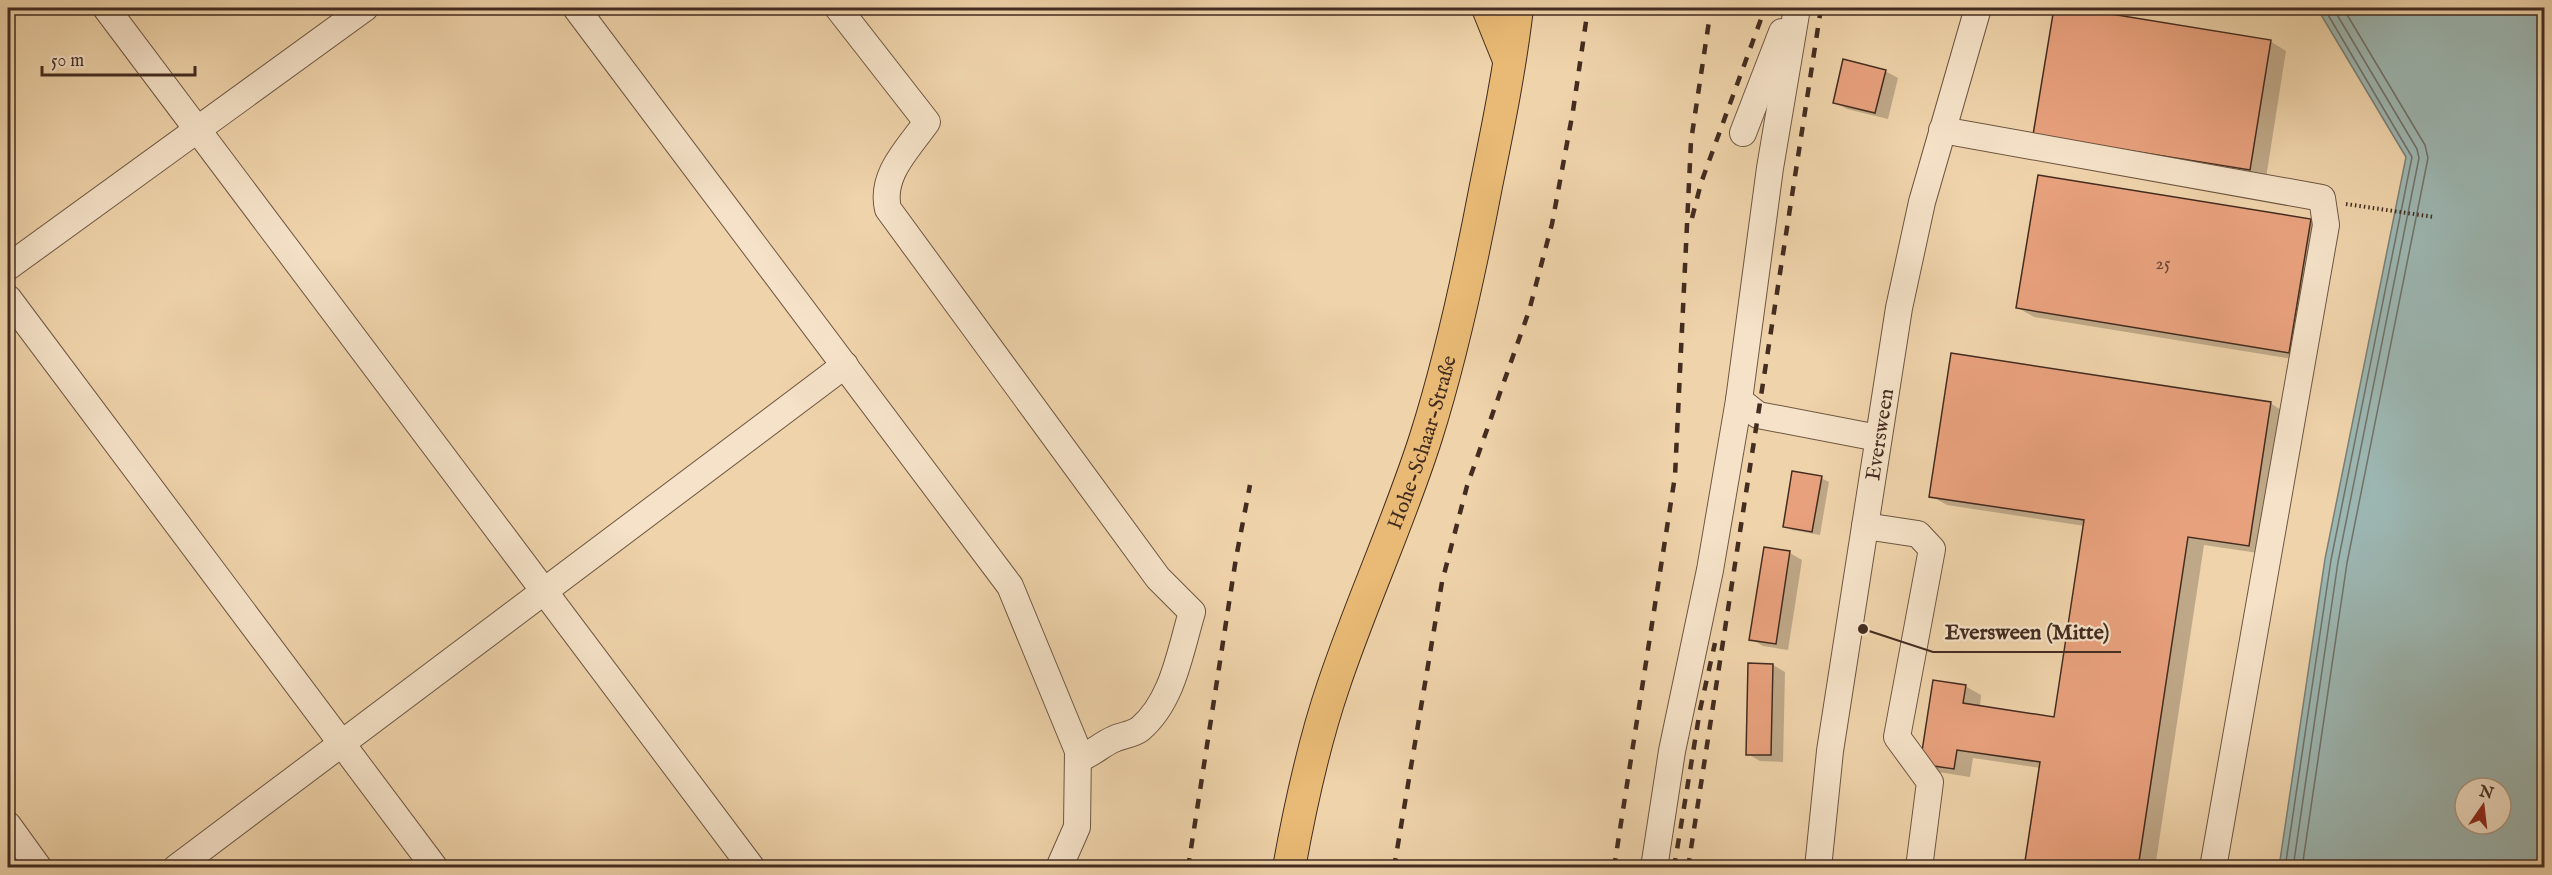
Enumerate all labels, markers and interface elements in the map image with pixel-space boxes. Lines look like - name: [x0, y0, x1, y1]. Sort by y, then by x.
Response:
- scale bar: [42, 39, 195, 77]
- text: 50 m: [51, 50, 84, 73]
- house number: 25: [2156, 253, 2171, 276]
- street label: Hohe-Schaar-Straße: [1382, 352, 1464, 534]
- street label: Eversween: [1860, 387, 1901, 482]
- callout: Eversween (Mitte): [1933, 612, 2121, 652]
- text: Eversween (Mitte): [1945, 619, 2109, 647]
- north arrow: [2453, 776, 2513, 836]
- text: N: [2476, 782, 2495, 805]

